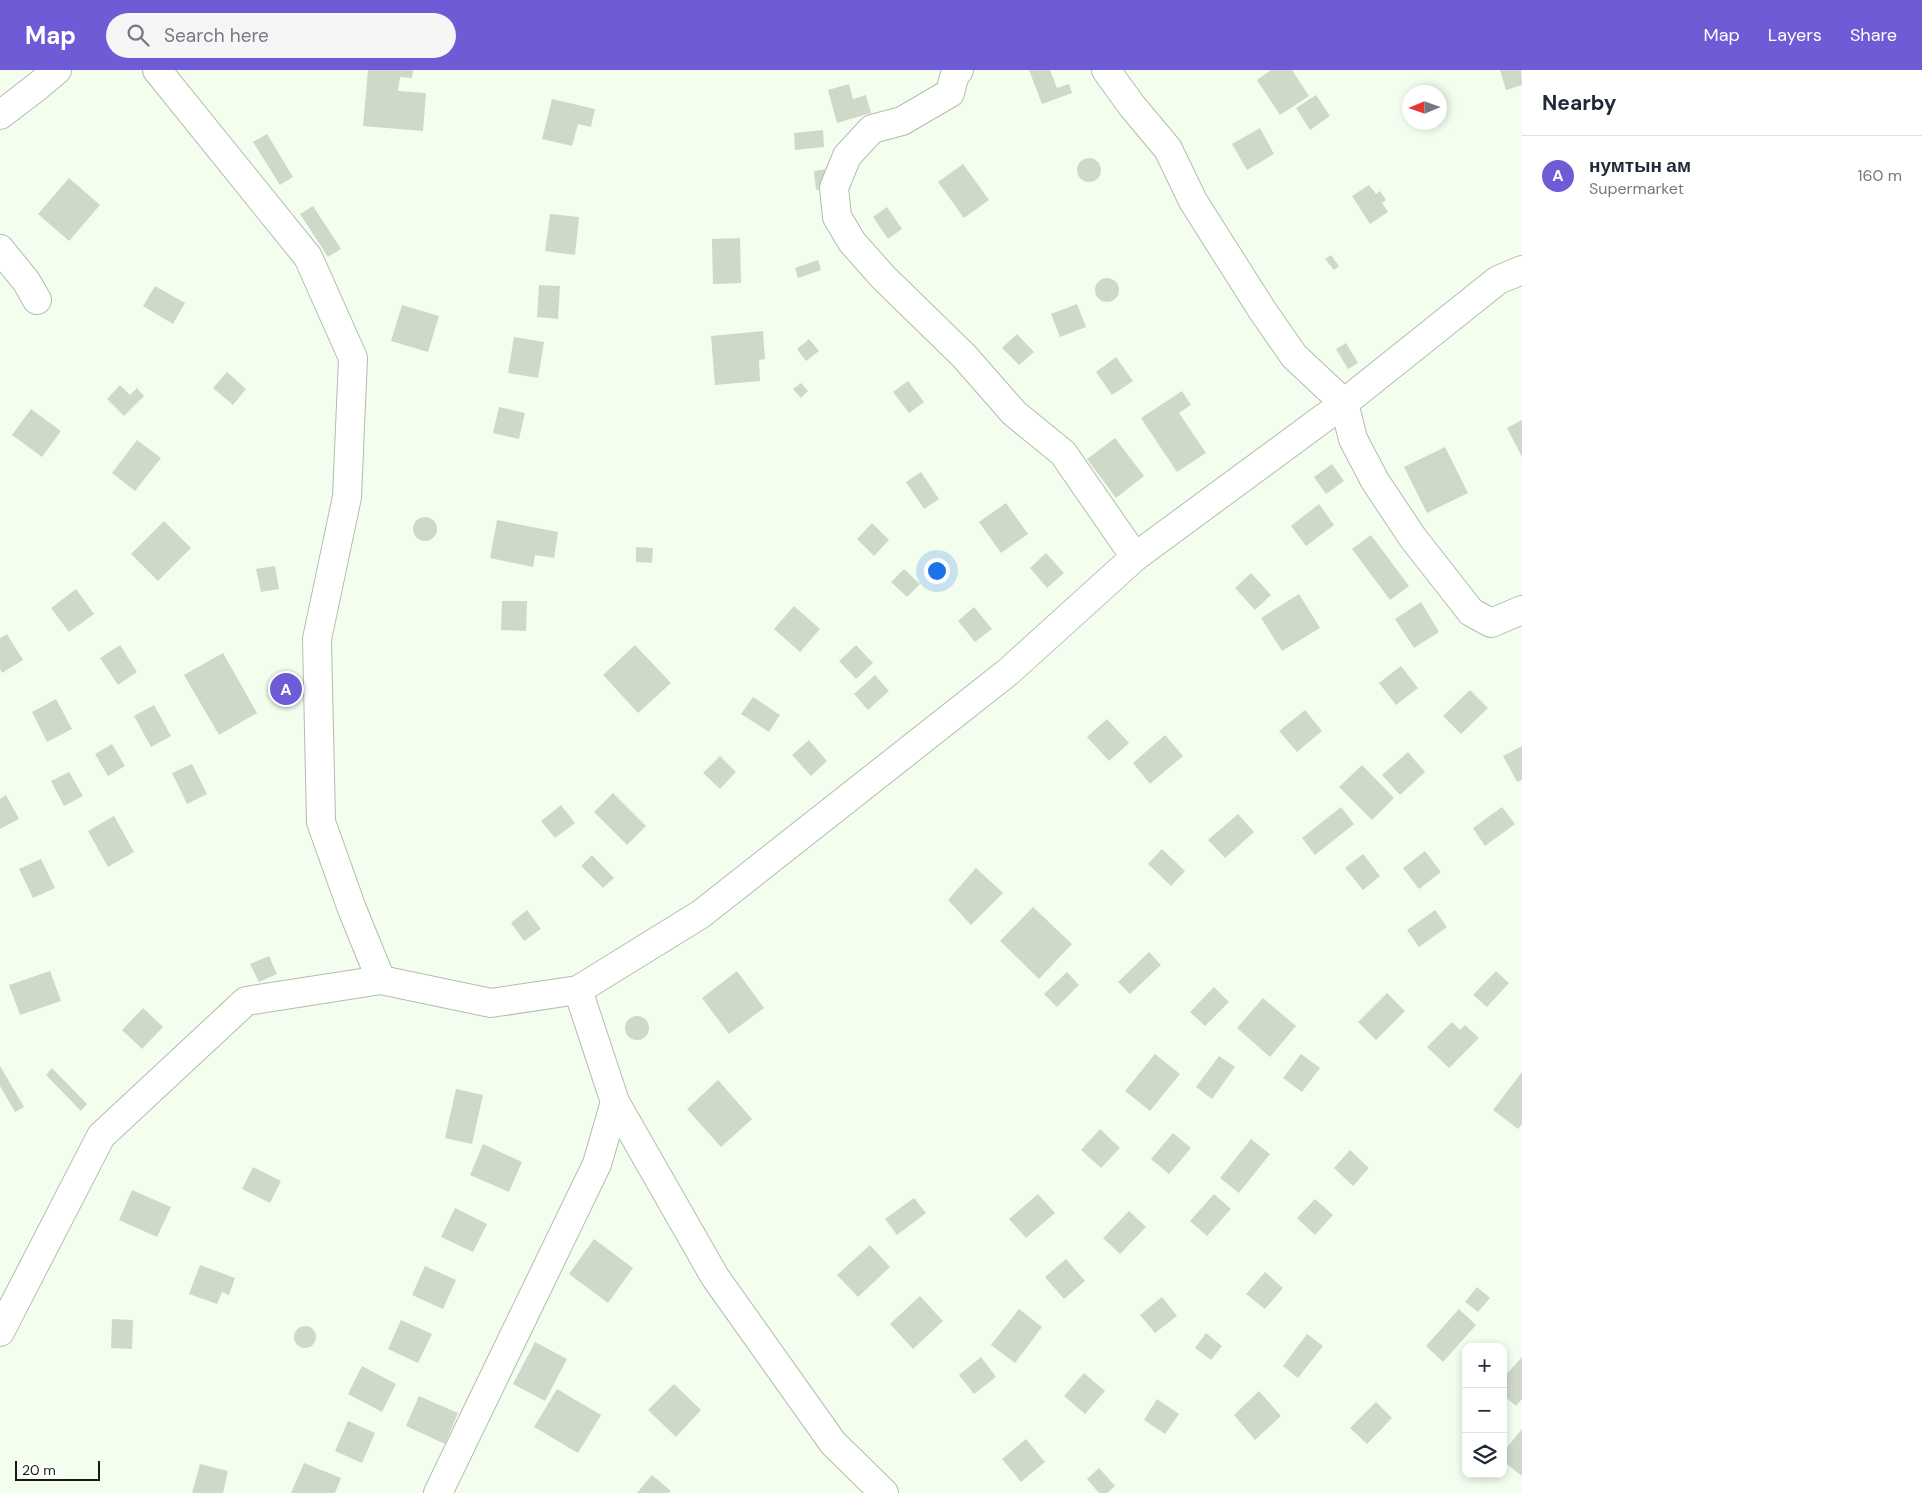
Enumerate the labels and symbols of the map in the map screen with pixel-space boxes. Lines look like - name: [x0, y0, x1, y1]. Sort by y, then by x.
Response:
- north arrow: [1402, 85, 1447, 130]
- your location: [924, 558, 950, 584]
- pin: A: [270, 670, 302, 708]
- scale bar: [15, 1458, 100, 1481]

